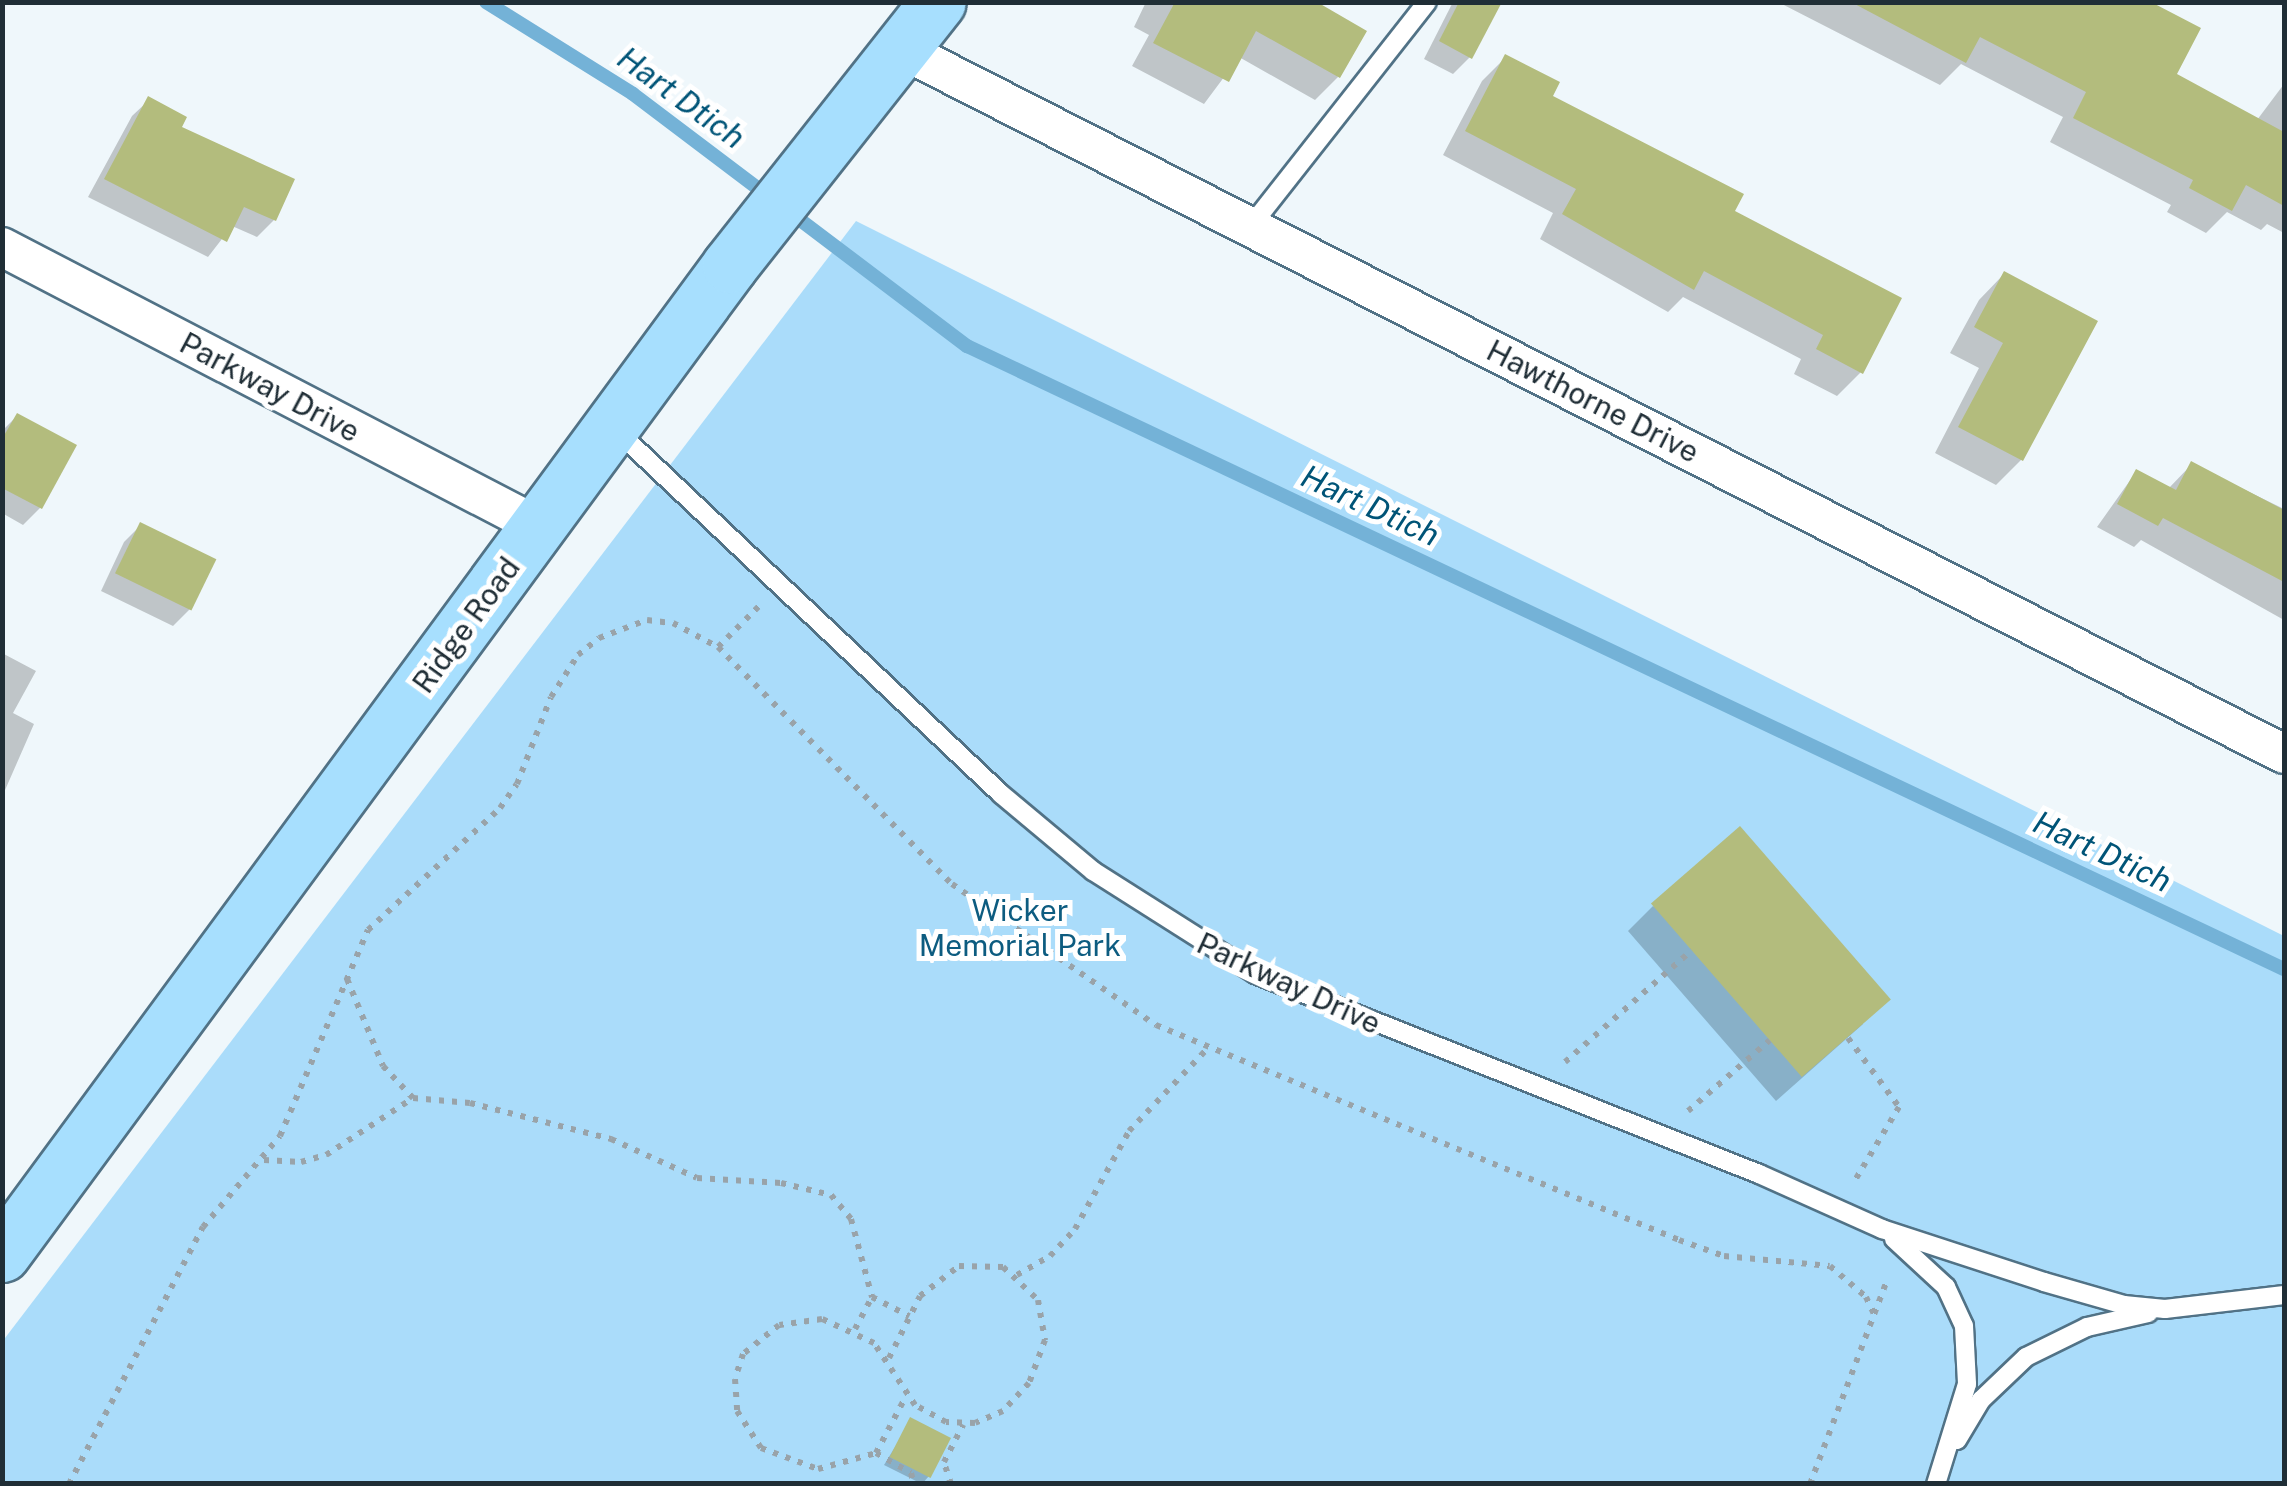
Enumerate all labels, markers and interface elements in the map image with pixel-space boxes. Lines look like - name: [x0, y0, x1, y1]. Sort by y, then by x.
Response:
- water label: Hart Dtich: [610, 39, 752, 157]
- street label: Parkway Drive: [174, 324, 366, 450]
- street label: Hawthorne Drive: [1481, 332, 1705, 470]
- water label: Hart Dtich: [1295, 457, 1445, 555]
- street label: Ridge Road: [405, 550, 527, 700]
- water label: Hart Dtich: [2027, 803, 2177, 901]
- park label: Wicker Memorial Park: [919, 892, 1121, 962]
- street label: Parkway Drive: [1191, 925, 1387, 1041]

